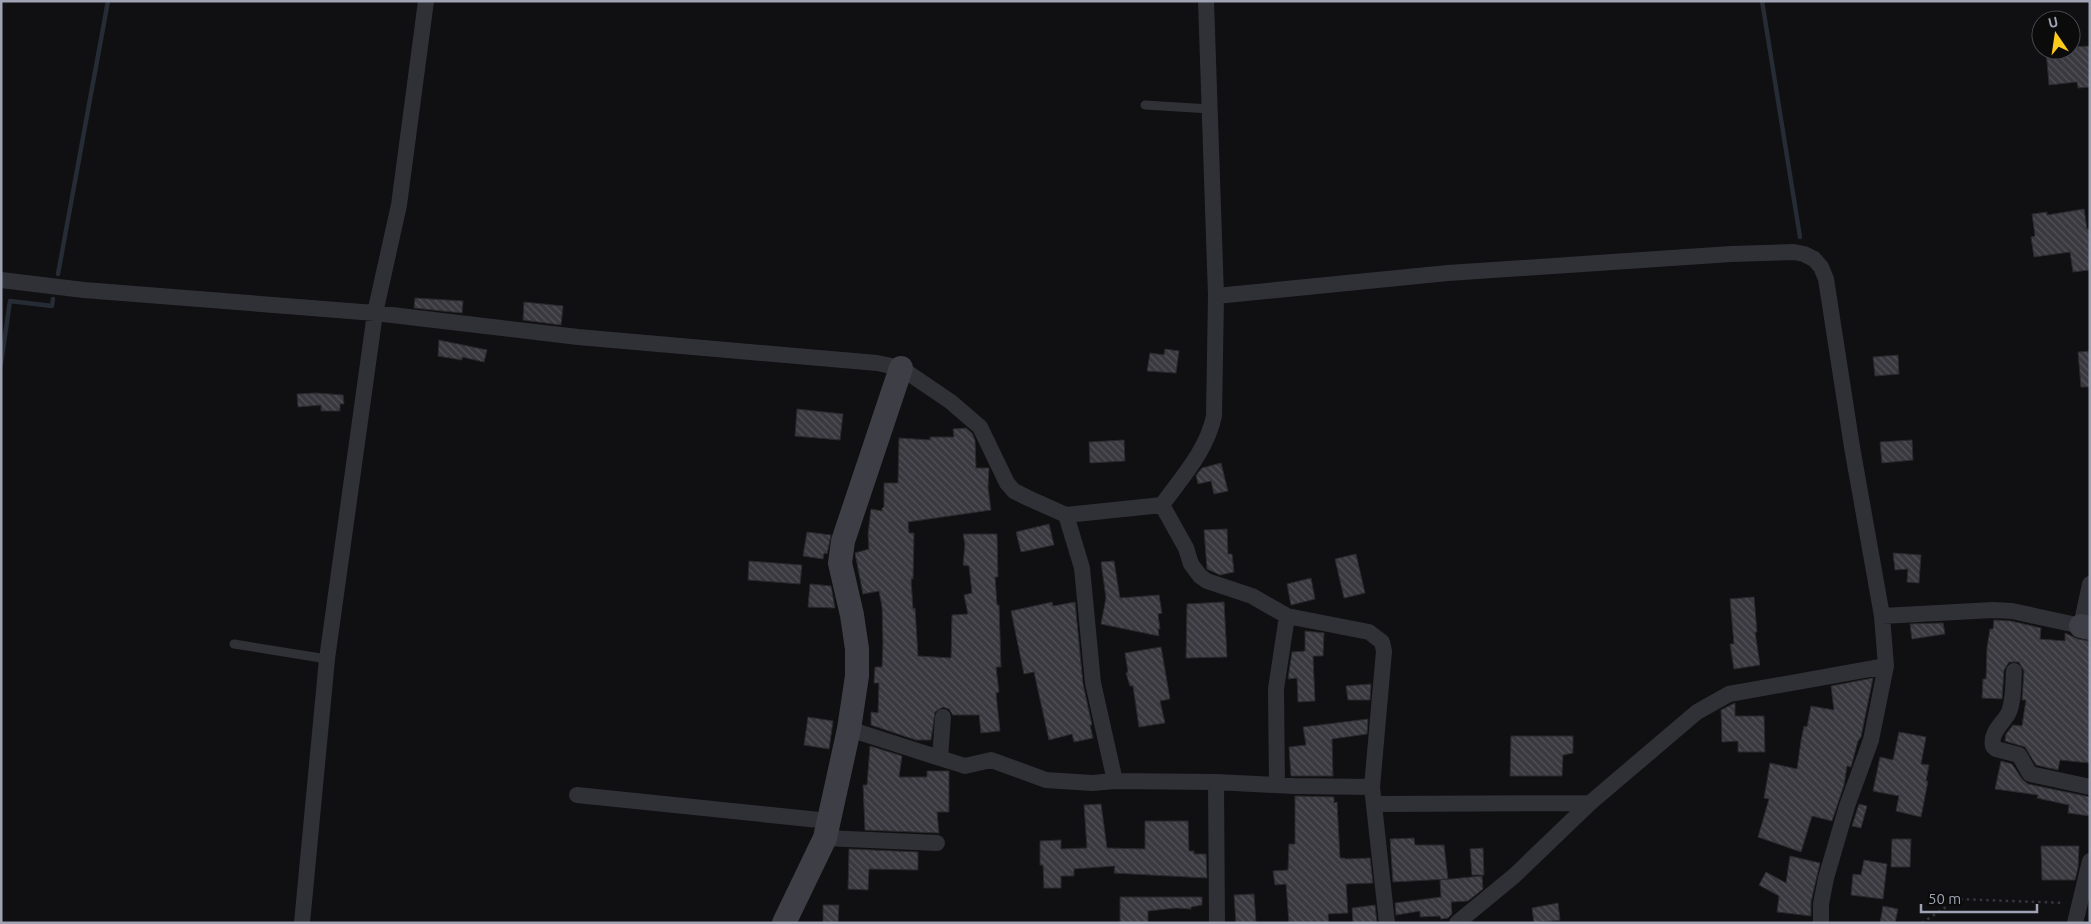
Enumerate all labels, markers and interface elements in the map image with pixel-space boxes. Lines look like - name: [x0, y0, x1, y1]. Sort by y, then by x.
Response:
- north arrow: [2031, 10, 2081, 60]
- text: U: [2046, 13, 2060, 31]
- scale bar: [1921, 882, 2037, 914]
- text: 50 m: [1928, 890, 1961, 907]

